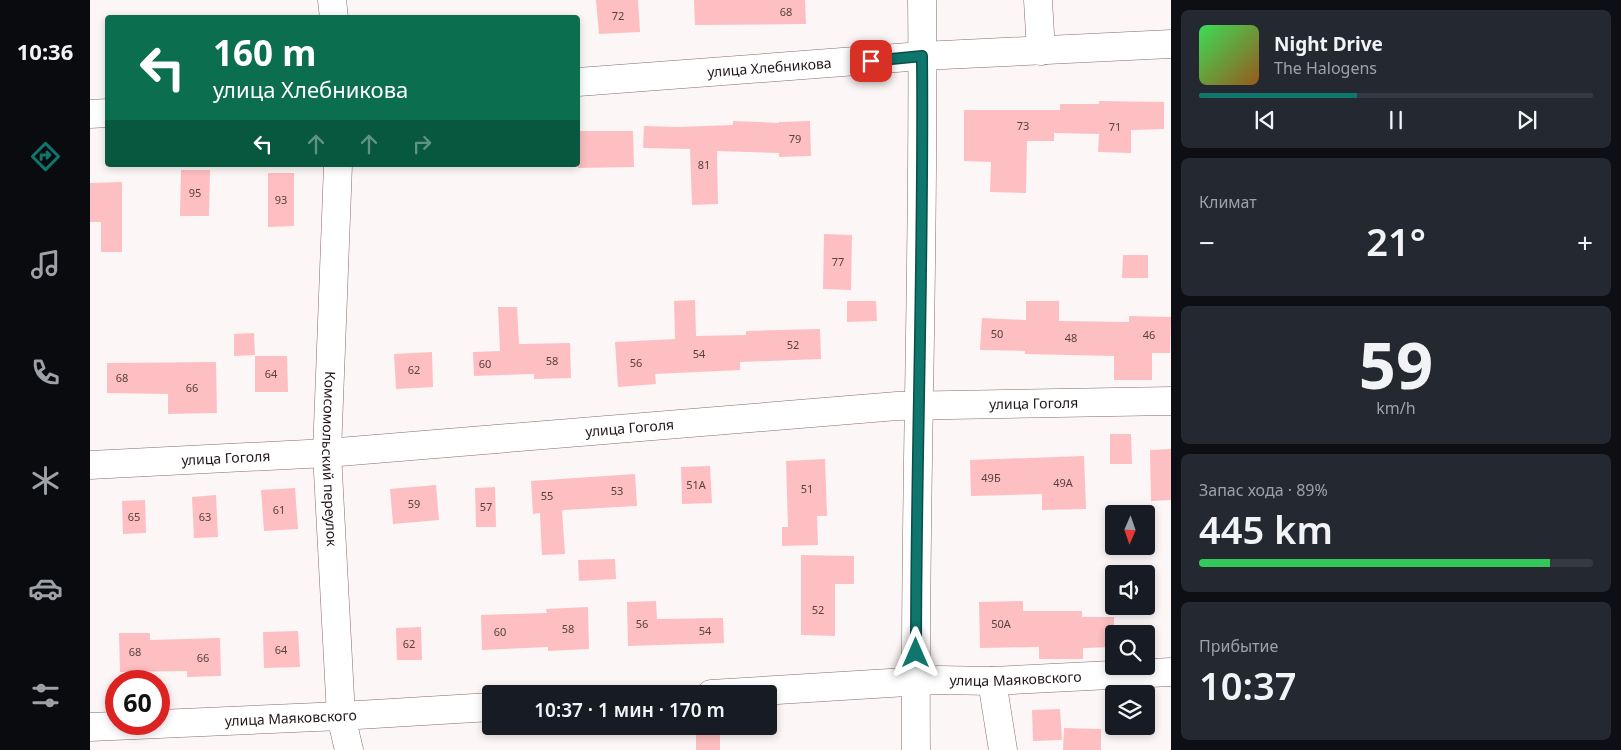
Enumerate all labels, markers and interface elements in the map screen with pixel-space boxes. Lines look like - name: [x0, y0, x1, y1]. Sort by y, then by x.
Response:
- house number: 68: [780, 4, 792, 19]
- house number: 72: [612, 8, 624, 23]
- text: 160 m: [213, 29, 316, 76]
- text: Night Drive: [1274, 31, 1383, 57]
- icon: left: [130, 35, 195, 100]
- text: 10:36: [17, 36, 73, 66]
- pin: [850, 40, 892, 82]
- icon: arrive: [857, 47, 885, 75]
- street label: улица Хлебникова: [707, 53, 832, 81]
- text: The Halogens: [1274, 57, 1377, 79]
- text: улица Хлебникова: [213, 74, 408, 104]
- icon: previous: [1251, 106, 1279, 134]
- icon: pause: [1382, 106, 1410, 134]
- icon: next: [1513, 106, 1541, 134]
- house number: 73: [1017, 118, 1029, 133]
- house number: 71: [1109, 119, 1121, 134]
- icon: left: [249, 130, 277, 158]
- icon: ahead: [302, 130, 330, 158]
- icon: ahead: [355, 130, 383, 158]
- icon: right: [408, 130, 436, 158]
- house number: 79: [789, 131, 801, 146]
- icon: directions: [28, 139, 63, 174]
- house number: 81: [698, 157, 710, 172]
- house number: 95: [189, 185, 201, 200]
- text: Климат: [1199, 191, 1257, 213]
- house number: 93: [275, 192, 287, 207]
- text: 21°: [1366, 215, 1426, 267]
- text: −: [1199, 223, 1215, 261]
- text: +: [1577, 223, 1593, 261]
- icon: music: [28, 247, 63, 282]
- house number: 77: [832, 254, 844, 269]
- text: 59: [1359, 320, 1433, 408]
- house number: 50: [991, 326, 1003, 341]
- house number: 46: [1143, 327, 1155, 342]
- house number: 48: [1065, 330, 1077, 345]
- house number: 52: [787, 337, 799, 352]
- house number: 54: [693, 346, 706, 361]
- house number: 58: [546, 353, 558, 368]
- icon: phone: [28, 355, 63, 390]
- house number: 56: [630, 355, 642, 370]
- house number: 60: [479, 356, 491, 371]
- house number: 62: [408, 362, 420, 377]
- house number: 64: [265, 366, 278, 381]
- house number: 68: [116, 370, 128, 385]
- street label: Комсомольский переулок: [318, 371, 342, 547]
- house number: 66: [186, 380, 198, 395]
- street label: улица Гоголя: [989, 393, 1078, 413]
- text: km/h: [1376, 397, 1416, 419]
- street label: улица Гоголя: [585, 414, 675, 441]
- street label: улица Гоголя: [181, 446, 271, 469]
- icon: climate: [28, 463, 63, 498]
- house number: 49Б: [981, 470, 1001, 485]
- house number: 49А: [1053, 475, 1074, 490]
- house number: 51А: [686, 477, 707, 492]
- text: Запас хода · 89%: [1199, 479, 1328, 501]
- house number: 51: [801, 481, 813, 496]
- house number: 53: [611, 483, 623, 498]
- house number: 55: [541, 488, 553, 503]
- house number: 59: [408, 496, 420, 511]
- house number: 57: [480, 499, 492, 514]
- house number: 61: [273, 502, 285, 517]
- text: 445 km: [1199, 503, 1333, 555]
- north arrow: [1105, 505, 1155, 555]
- map controls: [1105, 505, 1155, 735]
- house number: 65: [128, 509, 140, 524]
- house number: 63: [199, 509, 211, 524]
- button: sound: [1105, 565, 1155, 615]
- icon: car: [28, 571, 63, 606]
- house number: 52: [812, 602, 824, 617]
- house number: 56: [636, 616, 648, 631]
- house number: 50А: [991, 616, 1012, 631]
- house number: 58: [562, 621, 574, 636]
- house number: 54: [699, 623, 712, 638]
- house number: 60: [494, 624, 506, 639]
- button: search: [1105, 625, 1155, 675]
- position arrow: [889, 626, 941, 678]
- text: Прибытие: [1199, 635, 1278, 657]
- house number: 62: [403, 636, 415, 651]
- house number: 64: [275, 642, 288, 657]
- house number: 68: [129, 644, 141, 659]
- house number: 66: [197, 650, 209, 665]
- text: 10:37: [1199, 659, 1296, 711]
- street label: улица Маяковского: [949, 667, 1082, 690]
- speed limit sign: 60: [105, 670, 170, 735]
- icon: filters: [28, 678, 63, 713]
- button: layers: [1105, 685, 1155, 735]
- text: 10:37 · 1 мин · 170 m: [534, 697, 725, 723]
- street label: улица Маяковского: [224, 705, 357, 730]

